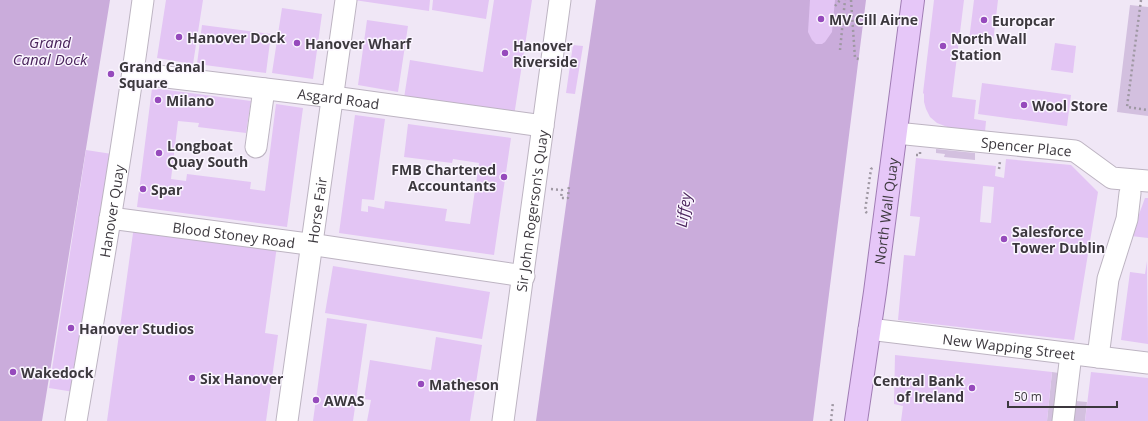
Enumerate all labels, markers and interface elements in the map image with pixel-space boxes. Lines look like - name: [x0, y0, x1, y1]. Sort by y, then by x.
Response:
- place label: MV Cill Airne: [829, 10, 918, 29]
- place label: Europcar: [992, 11, 1056, 30]
- marker: MV Cill Airne: [816, 14, 826, 24]
- marker: Europcar: [979, 15, 989, 25]
- place label: Hanover Dock: [187, 28, 285, 47]
- place label: North Wall Station: [951, 29, 1027, 64]
- water label: Grand Canal Dock: [13, 32, 88, 69]
- marker: Hanover Dock: [174, 32, 184, 42]
- place label: Hanover Wharf: [305, 34, 413, 53]
- place label: Hanover Riverside: [513, 36, 577, 71]
- marker: Hanover Wharf: [292, 38, 302, 48]
- marker: North Wall Station: [938, 41, 948, 51]
- marker: Hanover Riverside: [500, 48, 510, 58]
- place label: Grand Canal Square: [119, 57, 205, 92]
- marker: Grand Canal Square: [106, 69, 116, 79]
- street label: Asgard Road: [297, 83, 381, 113]
- place label: Milano: [166, 91, 214, 110]
- marker: Milano: [153, 95, 163, 105]
- place label: Wool Store: [1032, 96, 1108, 115]
- marker: Wool Store: [1019, 100, 1029, 110]
- street label: Sir John Rogerson's Quay: [511, 128, 552, 293]
- street label: Spencer Place: [980, 132, 1073, 160]
- place label: Longboat Quay South: [167, 136, 248, 171]
- marker: Longboat Quay South: [154, 148, 164, 158]
- street label: North Wall Quay: [869, 155, 902, 266]
- place label: FMB Chartered Accountants: [391, 160, 496, 195]
- street label: Hanover Quay: [94, 162, 128, 259]
- marker: FMB Chartered Accountants: [499, 172, 509, 182]
- street label: Horse Fair: [303, 175, 331, 245]
- place label: Spar: [151, 180, 183, 199]
- marker: Spar: [138, 184, 148, 194]
- water label: Liffey: [671, 190, 695, 229]
- street label: Blood Stoney Road: [172, 217, 296, 252]
- place label: Salesforce Tower Dublin: [1012, 222, 1105, 257]
- marker: Salesforce Tower Dublin: [999, 234, 1009, 244]
- place label: Hanover Studios: [79, 319, 194, 338]
- marker: Hanover Studios: [66, 323, 76, 333]
- street label: New Wapping Street: [942, 329, 1076, 364]
- place label: Wakedock: [21, 363, 94, 382]
- marker: Wakedock: [8, 367, 18, 377]
- place label: Six Hanover: [200, 369, 284, 388]
- place label: Central Bank of Ireland: [873, 371, 964, 406]
- marker: Six Hanover: [187, 373, 197, 383]
- place label: Matheson: [429, 375, 499, 394]
- marker: Matheson: [416, 379, 426, 389]
- marker: Central Bank of Ireland: [967, 383, 977, 393]
- scale bar: [1008, 383, 1117, 409]
- text: 50 m: [1014, 388, 1042, 405]
- place label: AWAS: [324, 391, 365, 410]
- marker: AWAS: [311, 395, 321, 405]

